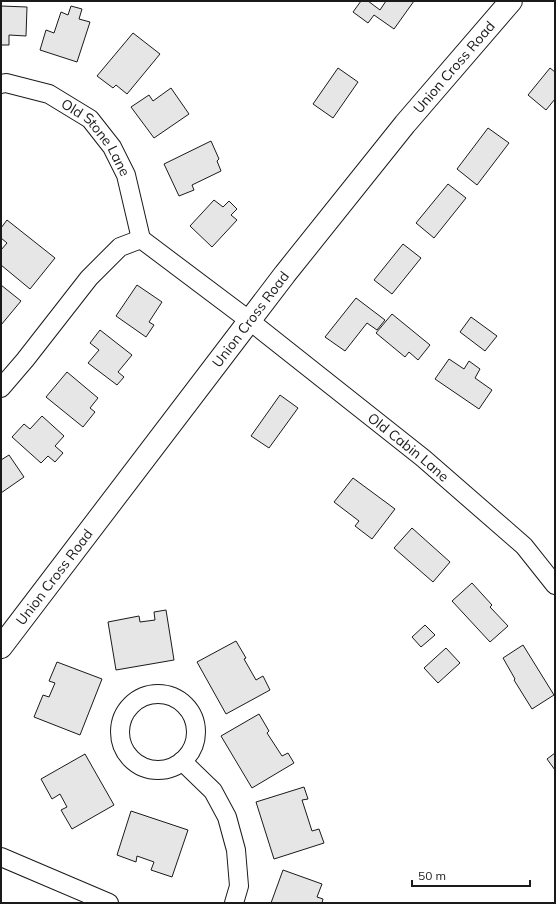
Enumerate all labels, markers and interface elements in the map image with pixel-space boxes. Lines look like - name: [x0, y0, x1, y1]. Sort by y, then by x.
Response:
- street label: Union Cross Road: [409, 17, 499, 117]
- street label: Old Stone Lane: [58, 95, 134, 179]
- street label: Union Cross Road: [208, 268, 293, 371]
- street label: Old Cabin Lane: [364, 409, 453, 485]
- street label: Union Cross Road: [12, 525, 97, 629]
- scale bar: [412, 862, 530, 888]
- text: 50 m: [418, 868, 446, 883]

